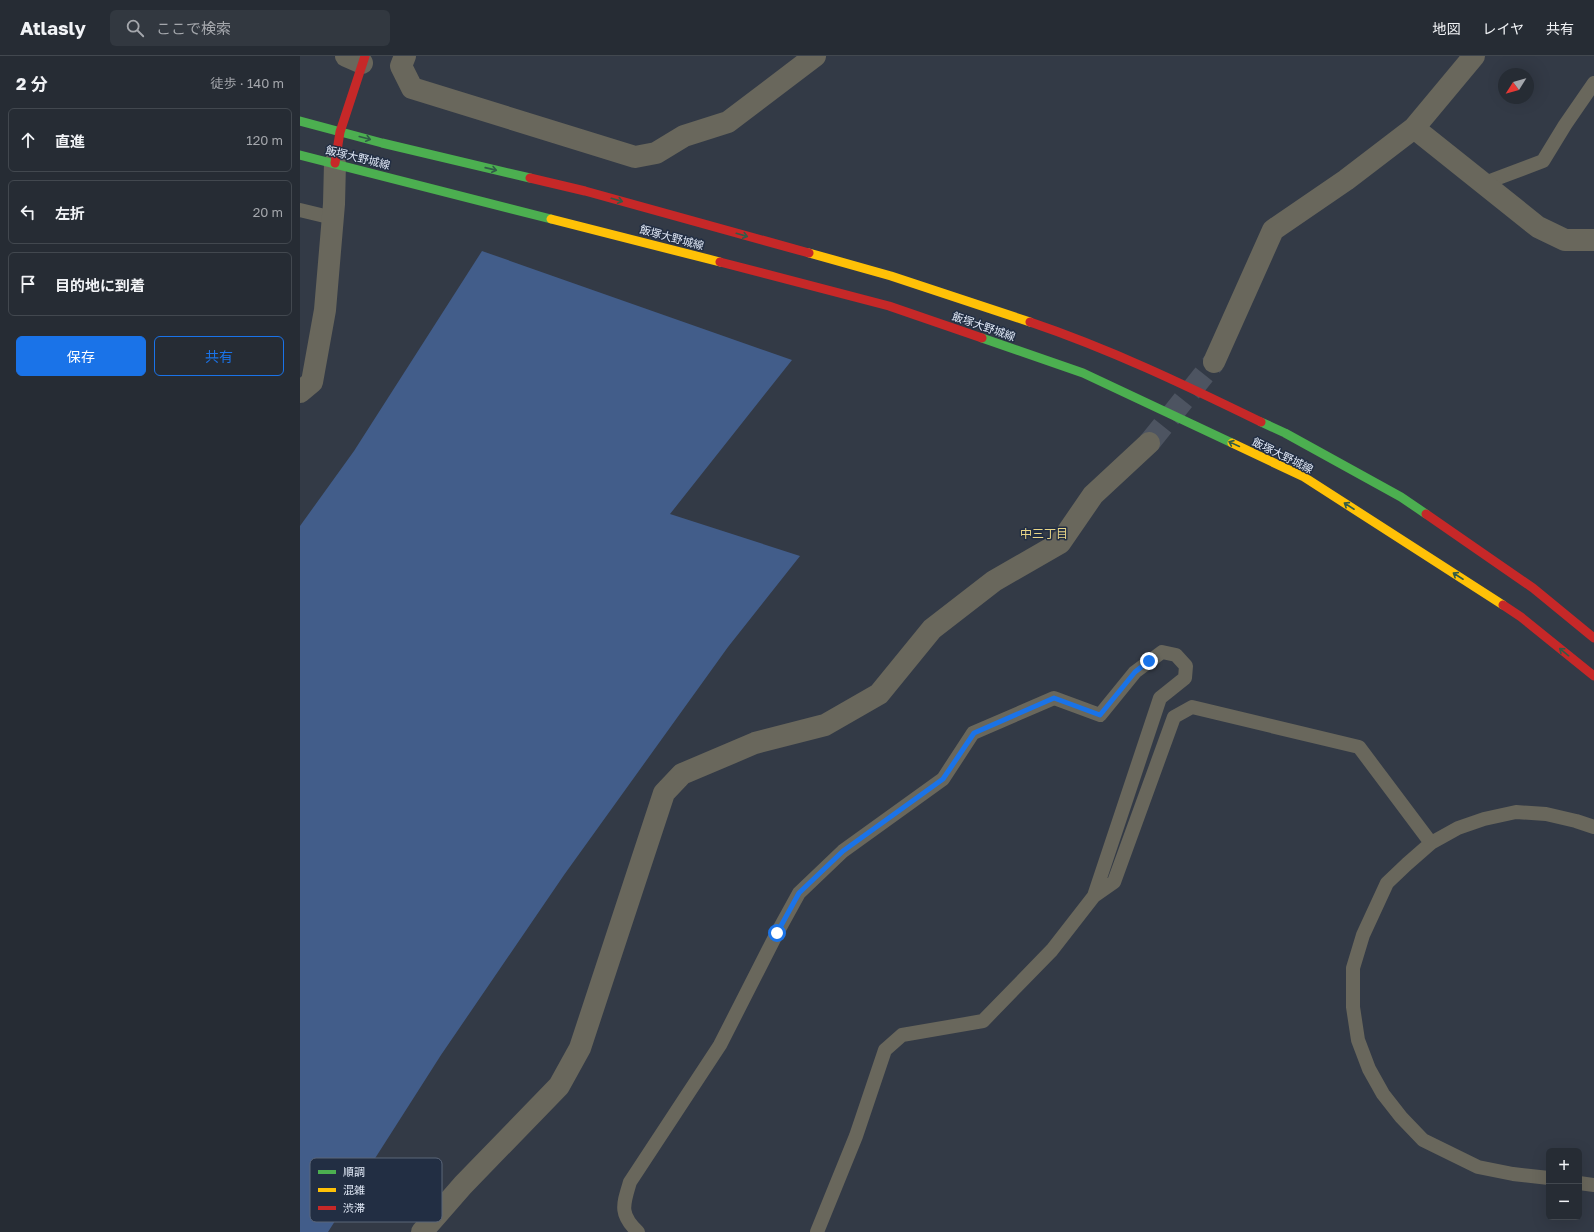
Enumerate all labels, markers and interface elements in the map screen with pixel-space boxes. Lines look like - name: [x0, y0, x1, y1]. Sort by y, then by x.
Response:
- search box: [110, 10, 390, 46]
- text: Atlasly: [20, 16, 86, 39]
- icon: search: [124, 17, 146, 39]
- text: ここで検索: [156, 19, 231, 37]
- text: 地図: [1432, 20, 1460, 37]
- text: レイヤ: [1482, 20, 1524, 37]
- text: 共有: [1546, 20, 1574, 37]
- north arrow: [1498, 68, 1534, 104]
- text: 2 分: [16, 73, 48, 94]
- text: 徒歩 · 140 m: [211, 75, 284, 91]
- icon: ahead: [17, 129, 39, 151]
- text: 直進: [55, 132, 85, 150]
- text: 120 m: [246, 132, 283, 148]
- one-way arrow: [358, 135, 371, 143]
- street label: 飯塚大野城線: [324, 143, 392, 171]
- one-way arrow: [484, 166, 497, 173]
- one-way arrow: [610, 197, 623, 204]
- icon: left: [17, 201, 39, 223]
- text: 左折: [55, 204, 85, 222]
- text: 20 m: [253, 204, 283, 220]
- street label: 飯塚大野城線: [638, 222, 706, 252]
- one-way arrow: [736, 232, 749, 239]
- icon: arrive: [17, 273, 39, 295]
- text: 目的地に到着: [55, 276, 145, 294]
- street label: 飯塚大野城線: [951, 309, 1017, 343]
- button: 保存: [16, 336, 146, 376]
- button: 共有: [154, 336, 284, 376]
- street label: 飯塚大野城線: [1250, 435, 1316, 475]
- one-way arrow: [1229, 440, 1241, 447]
- one-way arrow: [1344, 502, 1355, 510]
- district label: 中三丁目: [1020, 526, 1068, 541]
- one-way arrow: [1452, 572, 1464, 580]
- one-way arrow: [1558, 647, 1569, 656]
- route end: [1140, 652, 1158, 670]
- route start: [768, 924, 786, 942]
- map controls: [1546, 1148, 1582, 1220]
- button: +: [1546, 1148, 1582, 1184]
- legend: [310, 1158, 442, 1222]
- text: 順調: [343, 1165, 365, 1178]
- text: 混雑: [343, 1183, 365, 1196]
- button: −: [1546, 1184, 1582, 1220]
- text: 渋滞: [343, 1201, 365, 1214]

